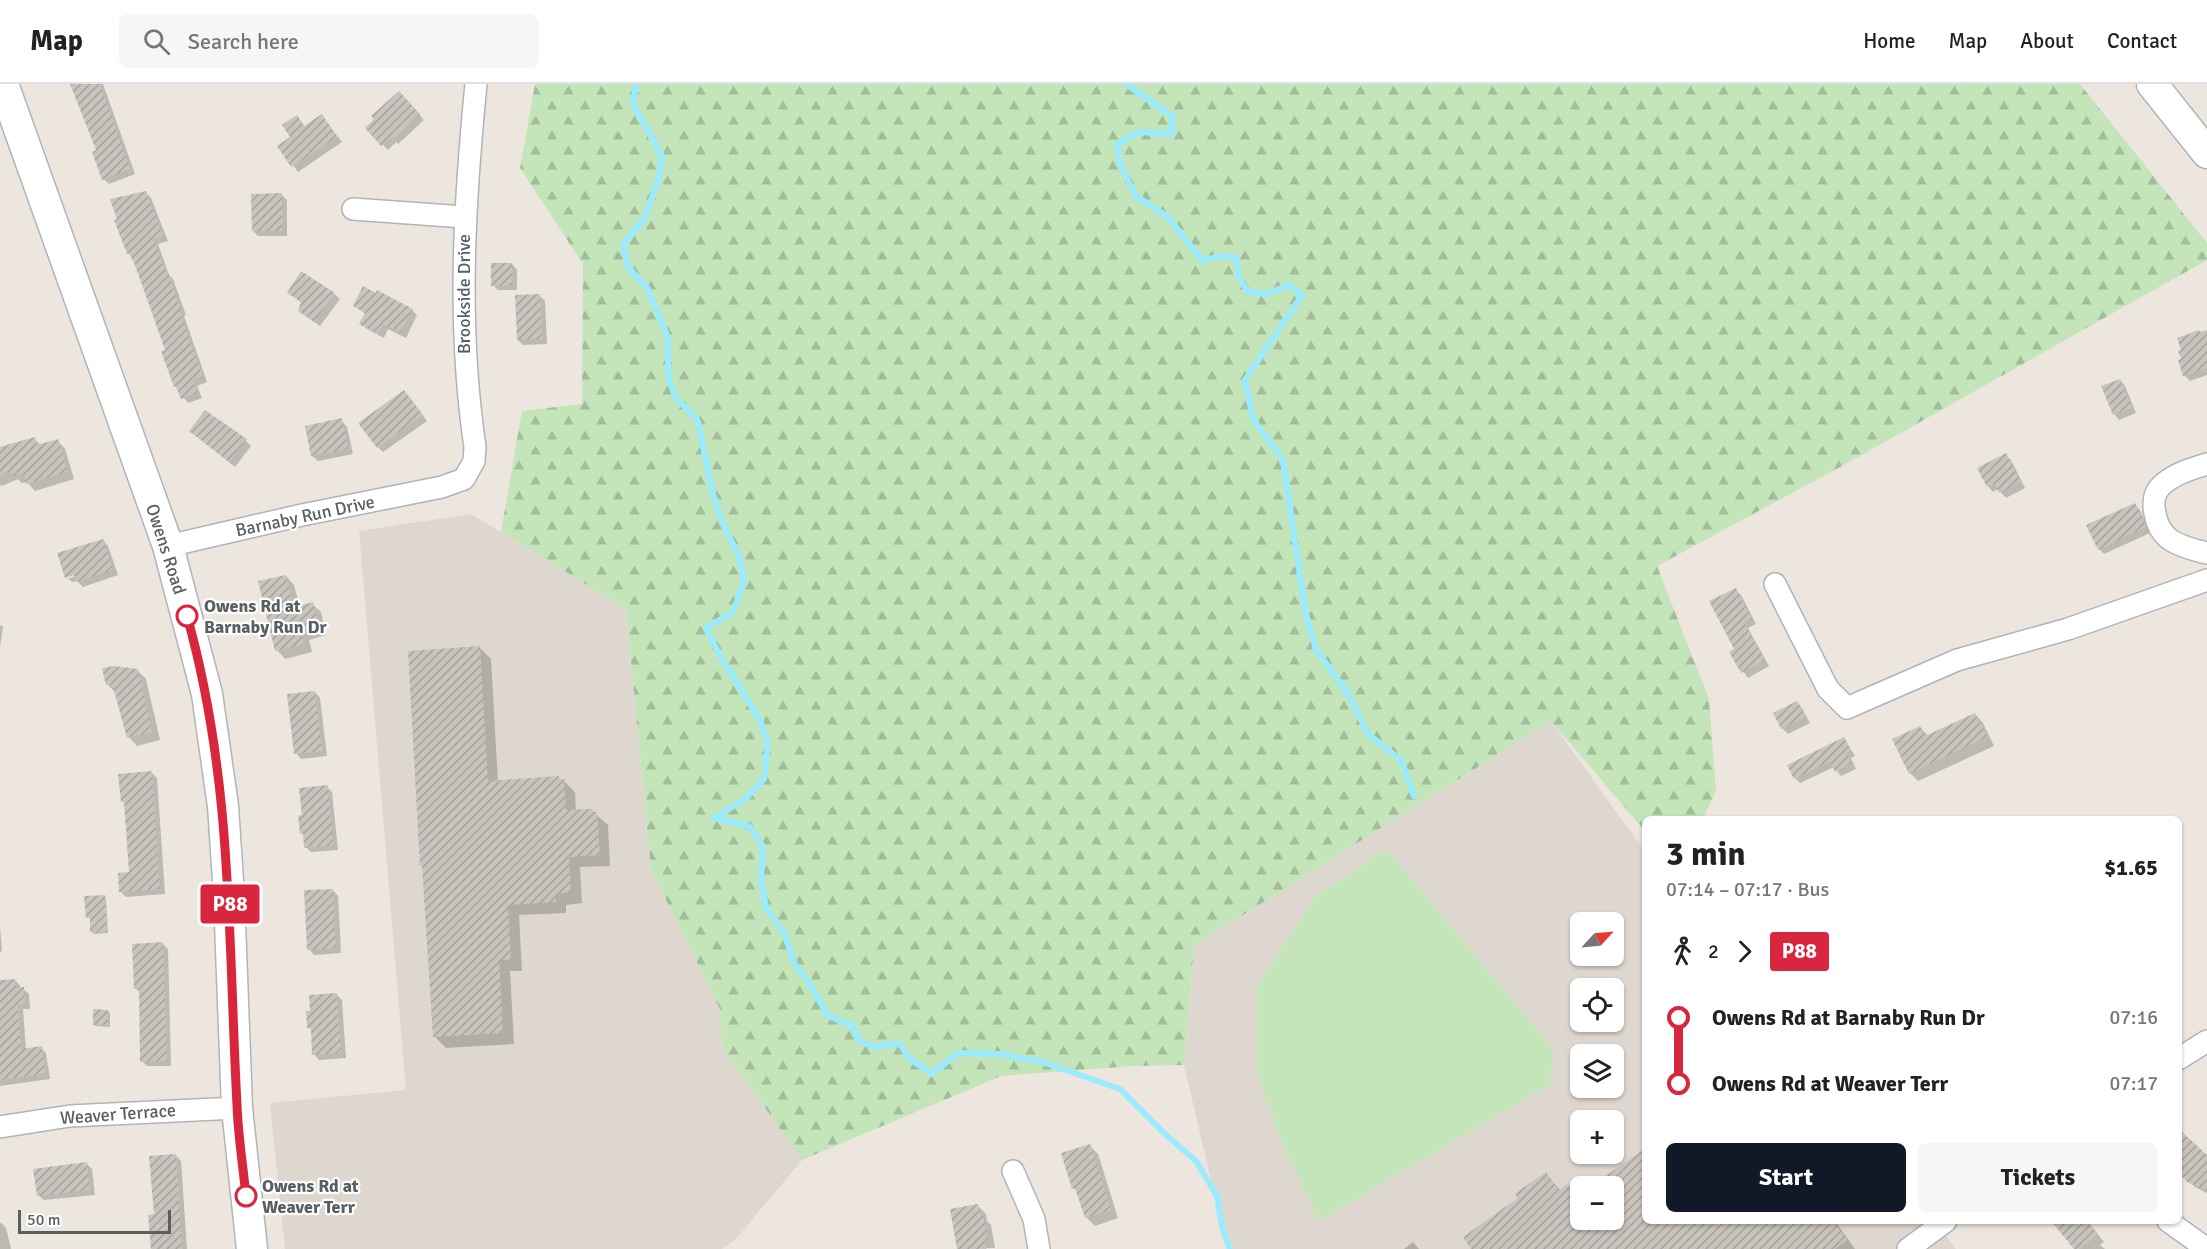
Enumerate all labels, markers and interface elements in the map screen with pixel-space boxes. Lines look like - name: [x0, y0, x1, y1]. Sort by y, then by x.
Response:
- search box: [119, 14, 539, 68]
- text: Map: [30, 24, 83, 58]
- icon: search: [140, 25, 173, 58]
- text: Search here: [188, 28, 299, 55]
- text: Home: [1863, 28, 1916, 54]
- text: Map: [1949, 28, 1987, 54]
- text: About: [2020, 28, 2074, 54]
- text: Contact: [2107, 28, 2177, 54]
- street label: Brookside Drive: [453, 234, 475, 354]
- street label: Barnaby Run Drive: [233, 491, 377, 541]
- street label: Owens Road: [141, 501, 191, 597]
- place label: Owens Rd at Barnaby Run Dr: [204, 595, 327, 638]
- marker: Owens Rd at Barnaby Run Dr: [176, 605, 198, 627]
- text: 3 min: [1666, 834, 1746, 875]
- text: $1.65: [2104, 854, 2158, 881]
- text: 07:14 – 07:17 · Bus: [1666, 877, 1829, 902]
- line badge: P88: [196, 884, 264, 924]
- text: P88: [212, 891, 248, 917]
- north arrow: [1570, 912, 1624, 966]
- map controls: [1570, 912, 1624, 1230]
- icon: walk: [1666, 935, 1699, 968]
- icon: forward: [1728, 935, 1761, 968]
- text: P88: [1782, 938, 1817, 964]
- text: 2: [1708, 939, 1719, 964]
- button: locate: [1570, 978, 1624, 1032]
- text: Owens Rd at Barnaby Run Dr: [1712, 1004, 1985, 1031]
- text: 07:16: [2109, 1005, 2158, 1030]
- button: layers: [1570, 1044, 1624, 1098]
- text: Owens Rd at Weaver Terr: [1712, 1070, 1948, 1097]
- text: 07:17: [2109, 1071, 2158, 1096]
- street label: Weaver Terrace: [59, 1099, 177, 1129]
- button: +: [1570, 1110, 1624, 1164]
- button: Start: [1666, 1143, 1906, 1212]
- button: Tickets: [1918, 1143, 2158, 1212]
- place label: Owens Rd at Weaver Terr: [262, 1175, 359, 1218]
- button: −: [1570, 1176, 1624, 1230]
- marker: Owens Rd at Weaver Terr: [235, 1185, 257, 1207]
- scale bar: [18, 1207, 171, 1234]
- text: 50 m: [27, 1210, 61, 1230]

